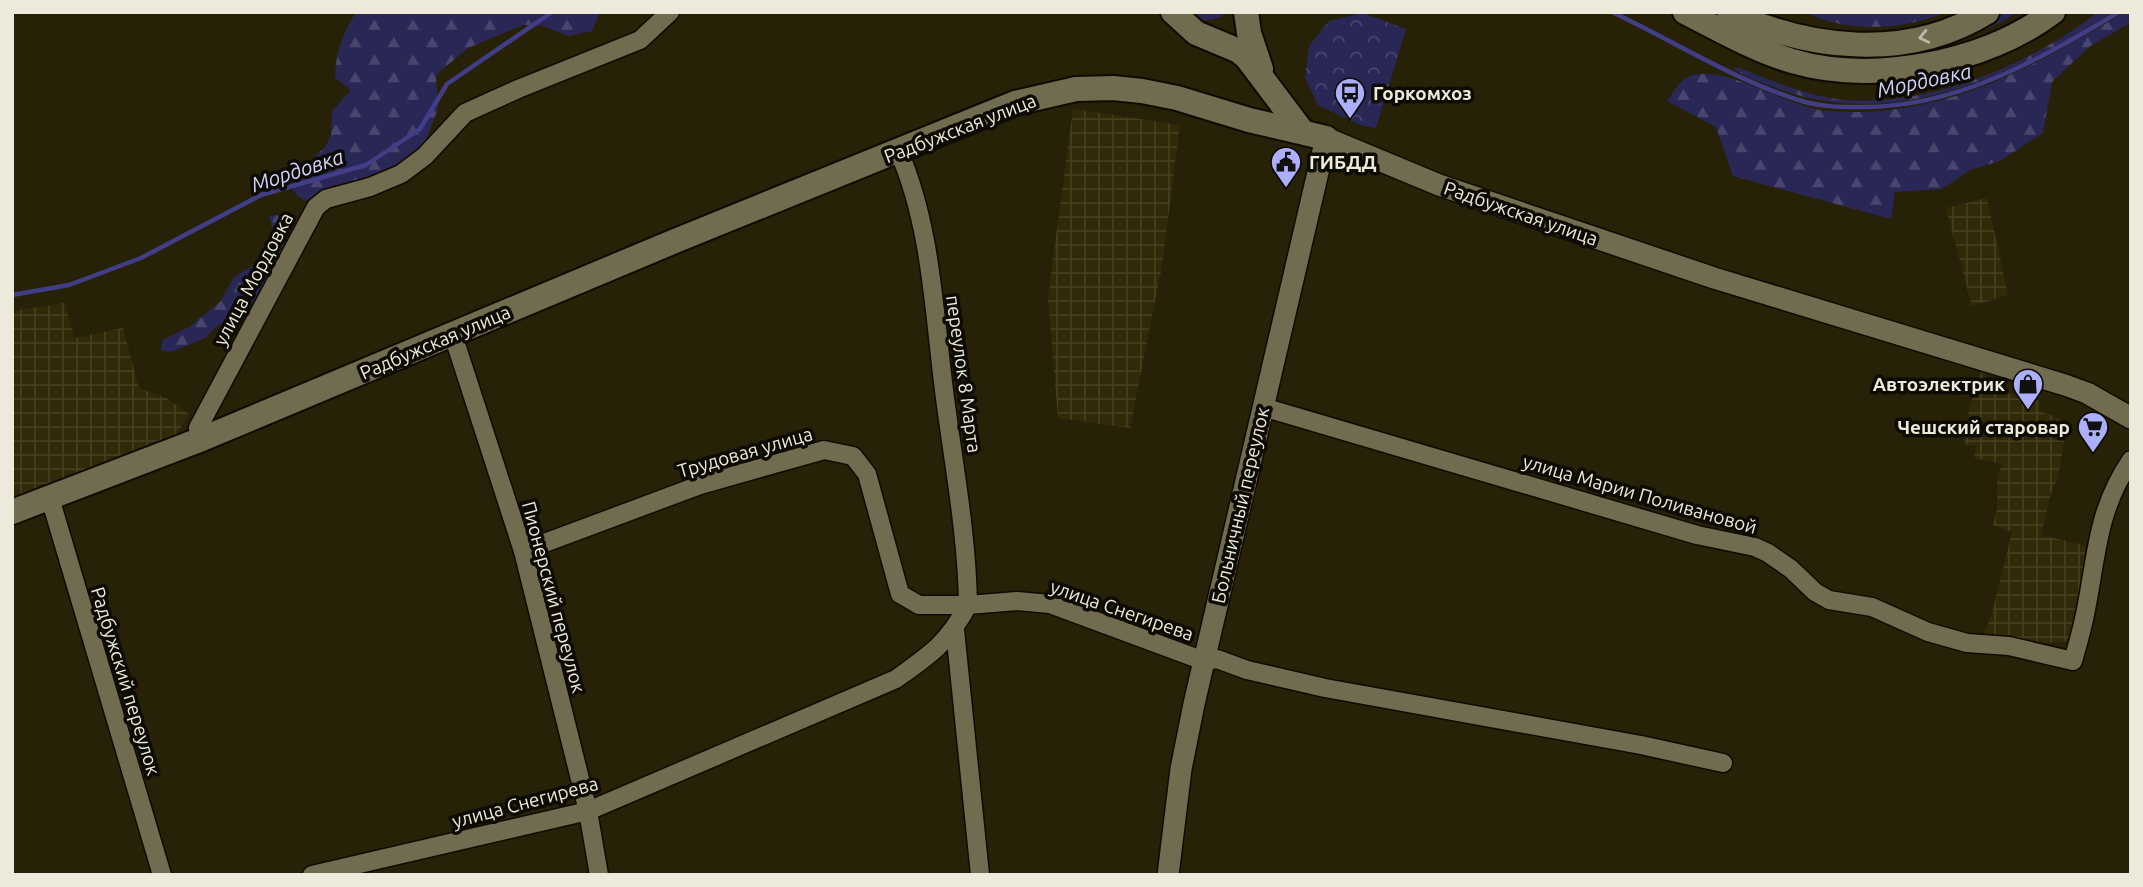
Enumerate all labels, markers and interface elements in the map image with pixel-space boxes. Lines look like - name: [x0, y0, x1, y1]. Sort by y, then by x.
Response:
- one-way arrow: [1918, 29, 1930, 43]
- water label: Мордовка: [1875, 58, 1973, 102]
- bus stop icon: Горкомхоз: [1333, 76, 1367, 120]
- place label: Горкомхоз: [1373, 82, 1472, 104]
- street label: Радбужская улица: [881, 89, 1039, 167]
- water label: Мордовка: [248, 144, 346, 196]
- public building icon: ГИБДД: [1269, 145, 1303, 189]
- place label: ГИБДД: [1309, 151, 1377, 173]
- street label: Радбужская улица: [1441, 176, 1601, 250]
- street label: улица Мордовка: [209, 209, 297, 349]
- street label: переулок 8 Марта: [942, 294, 986, 454]
- street label: Радбужская улица: [357, 300, 513, 384]
- shop icon: Автоэлектрик: [2011, 367, 2045, 411]
- place label: Автоэлектрик: [1873, 373, 2005, 395]
- street label: Больничный переулок: [1207, 405, 1273, 605]
- supermarket icon: Чешский старовар: [2076, 410, 2110, 454]
- place label: Чешский старовар: [1897, 416, 2070, 438]
- street label: Трудовая улица: [675, 422, 815, 482]
- street label: улица Марии Поливановой: [1520, 450, 1760, 538]
- street label: Пионерский переулок: [518, 499, 590, 695]
- street label: улица Снегирева: [1047, 575, 1197, 645]
- street label: Радбужский переулок: [87, 584, 165, 778]
- street label: улица Снегирева: [450, 772, 600, 832]

